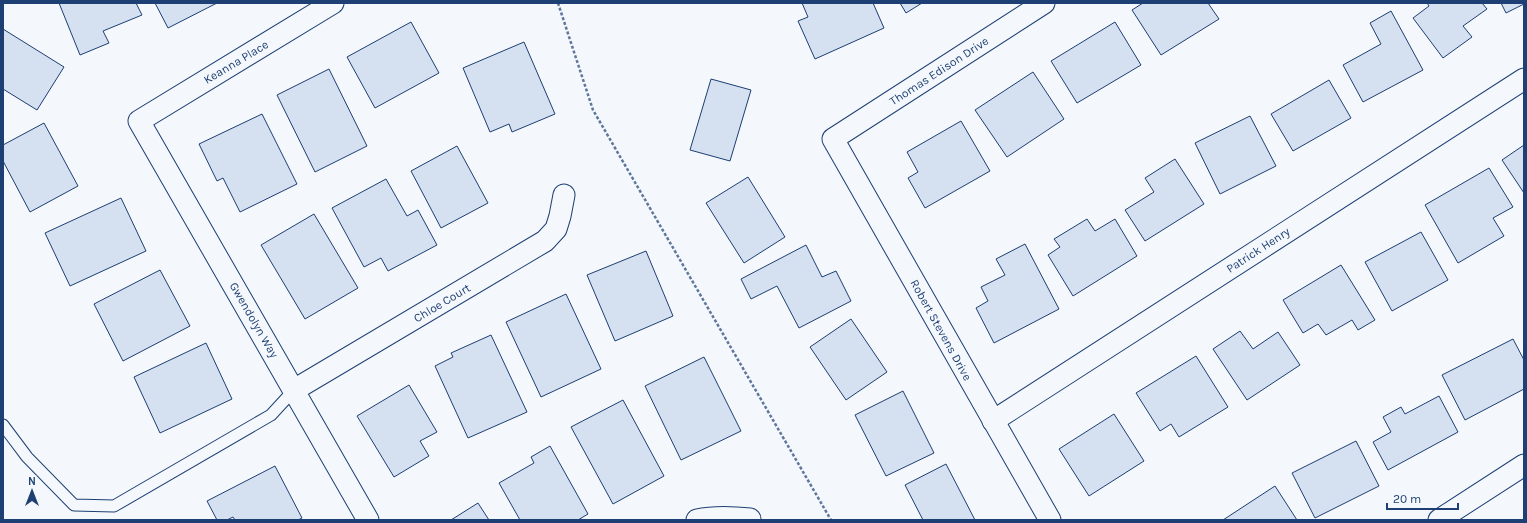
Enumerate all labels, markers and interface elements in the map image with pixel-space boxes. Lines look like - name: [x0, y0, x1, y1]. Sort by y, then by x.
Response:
- street label: Thomas Edison Drive: [887, 34, 991, 108]
- street label: Keanna Place: [201, 37, 271, 87]
- street label: Patrick Henry: [1224, 224, 1293, 276]
- street label: Robert Stevens Drive: [907, 277, 975, 383]
- street label: Gwendolyn Way: [227, 280, 282, 361]
- street label: Chloe Court: [411, 280, 473, 325]
- north arrow: [12, 471, 52, 511]
- text: N: [28, 475, 36, 488]
- scale bar: [1387, 485, 1458, 511]
- text: 20 m: [1393, 492, 1421, 506]

